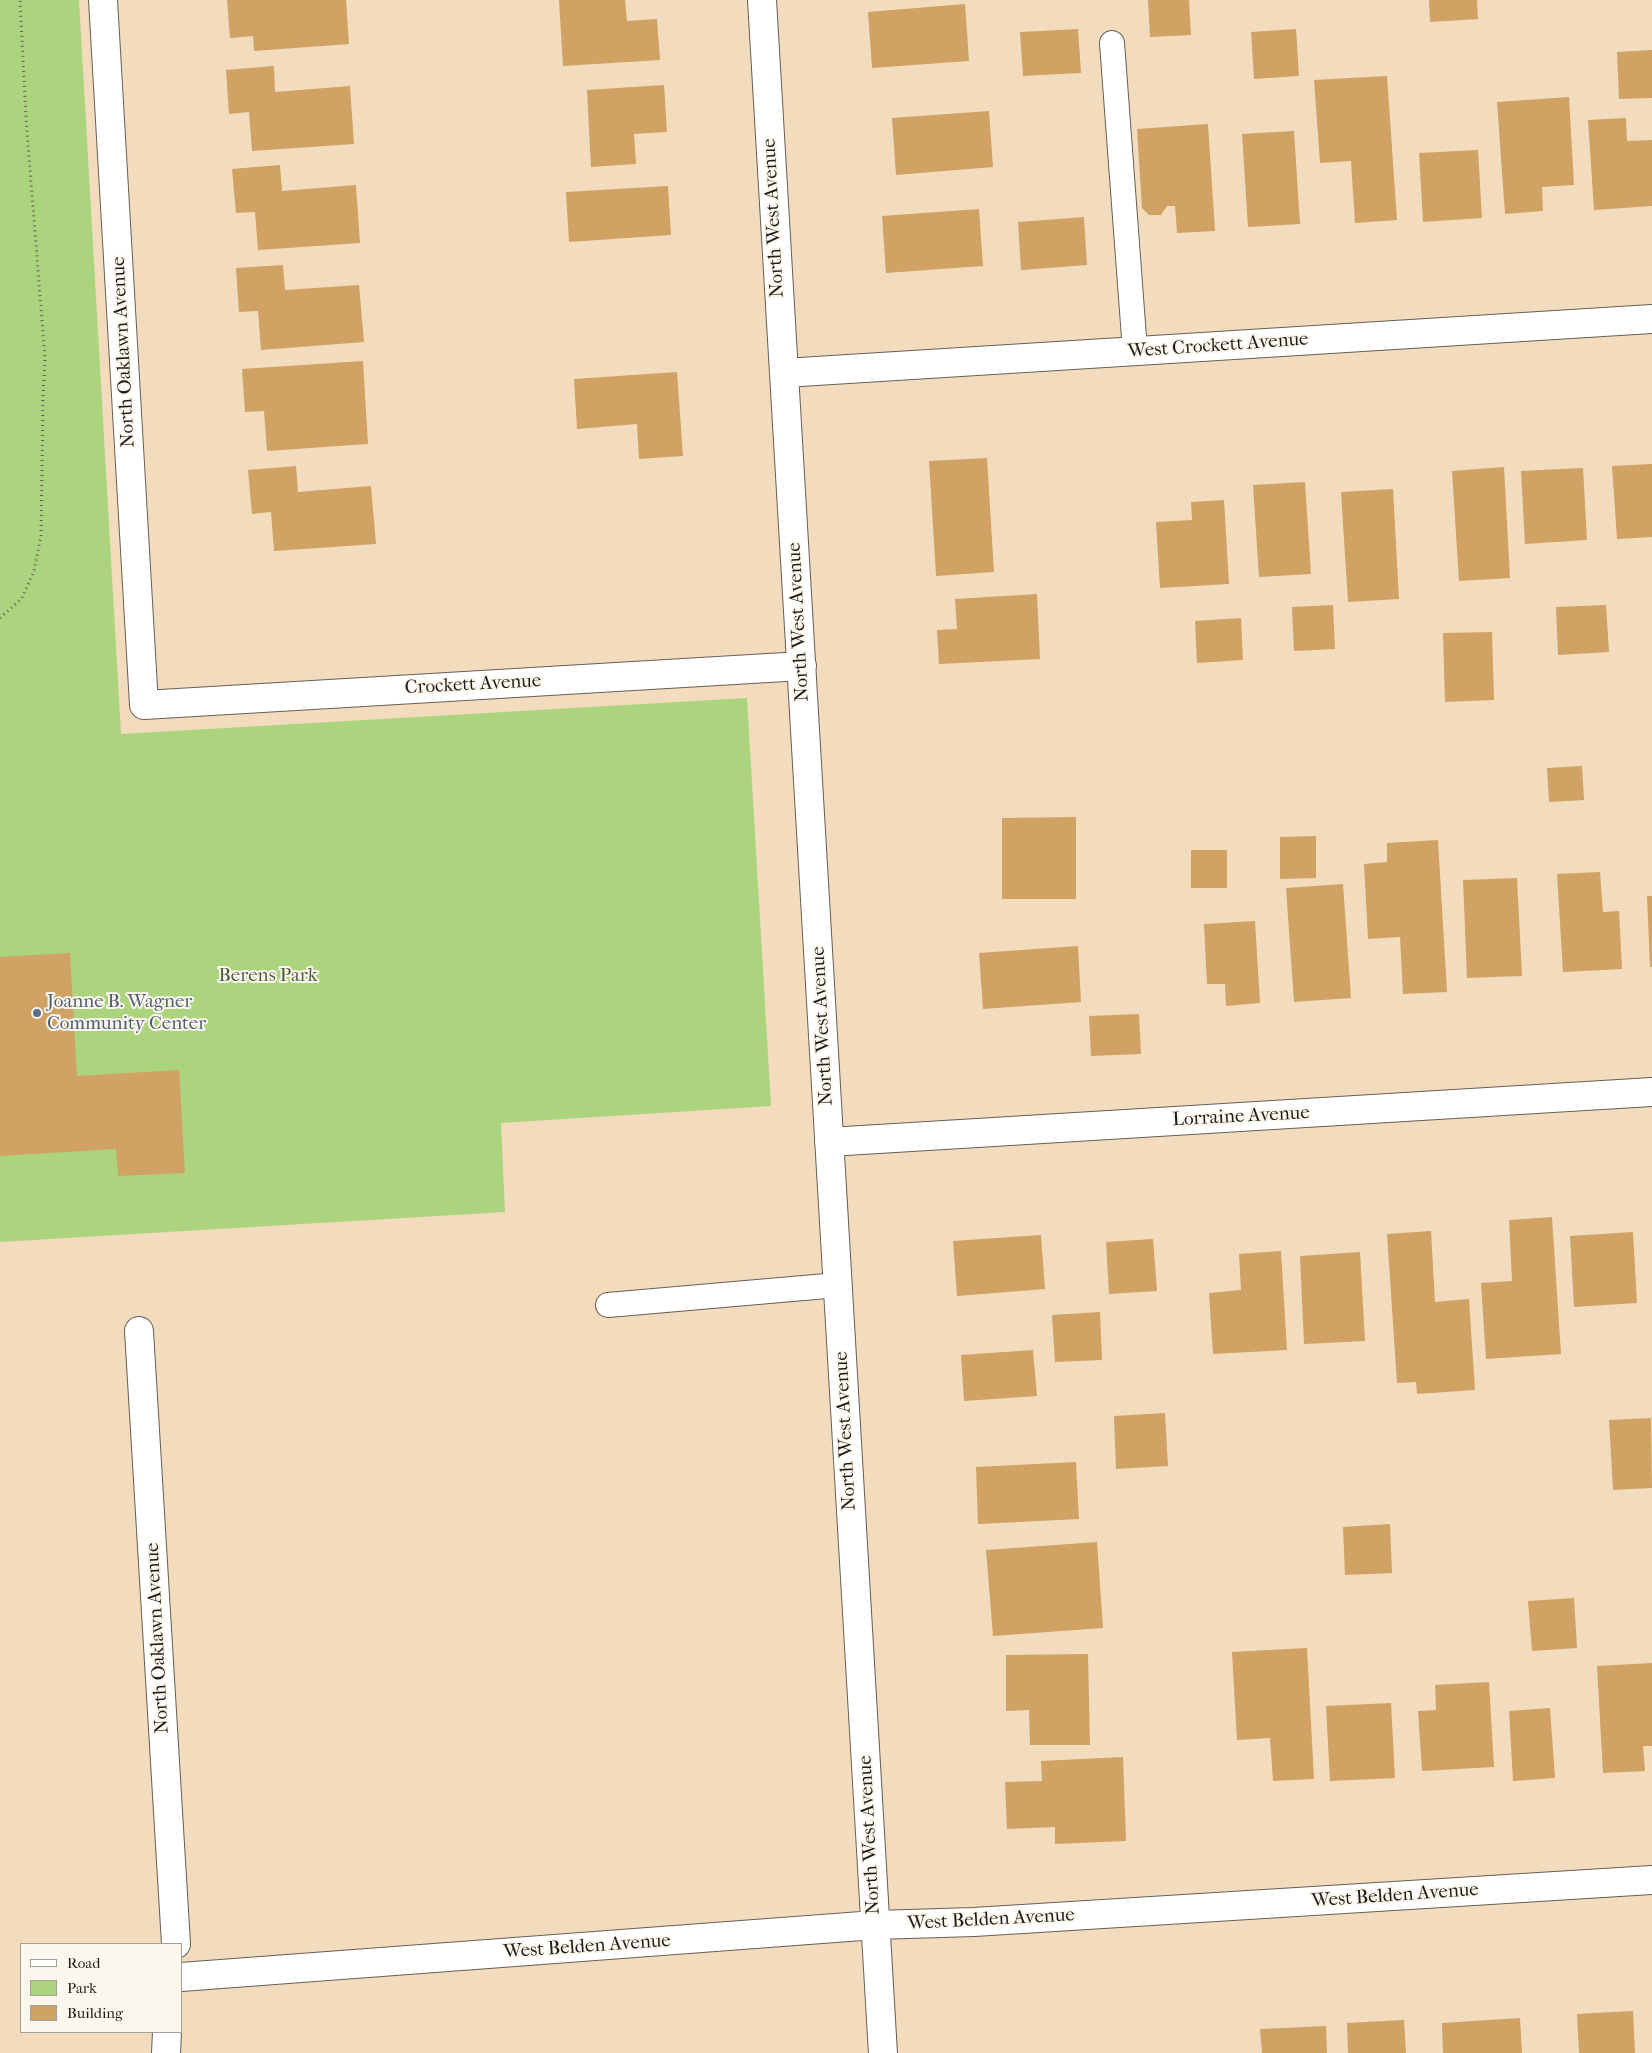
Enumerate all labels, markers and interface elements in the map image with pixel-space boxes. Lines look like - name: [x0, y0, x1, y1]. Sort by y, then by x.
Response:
- street label: North West Avenue: [758, 138, 790, 298]
- street label: North Oaklawn Avenue: [108, 256, 140, 448]
- street label: West Crockett Avenue: [1127, 328, 1309, 364]
- street label: North West Avenue: [783, 542, 815, 702]
- street label: Crockett Avenue: [404, 670, 542, 700]
- street label: North West Avenue: [807, 946, 839, 1106]
- park label: Berens Park: [218, 965, 318, 987]
- place label: Joanne B. Wagner Community Center: [47, 991, 206, 1035]
- marker: Joanne B. Wagner Community Center: [31, 1007, 43, 1019]
- street label: Lorraine Avenue: [1172, 1102, 1310, 1132]
- street label: North West Avenue: [830, 1351, 862, 1511]
- street label: North Oaklawn Avenue: [142, 1542, 174, 1734]
- street label: North West Avenue: [854, 1755, 886, 1915]
- street label: West Belden Avenue: [1311, 1879, 1479, 1913]
- street label: West Belden Avenue: [907, 1904, 1075, 1936]
- street label: West Belden Avenue: [503, 1930, 671, 1964]
- legend: [20, 1943, 182, 2033]
- text: Road: [67, 1954, 100, 1972]
- text: Park: [67, 1979, 97, 1997]
- text: Building: [67, 2004, 123, 2022]

